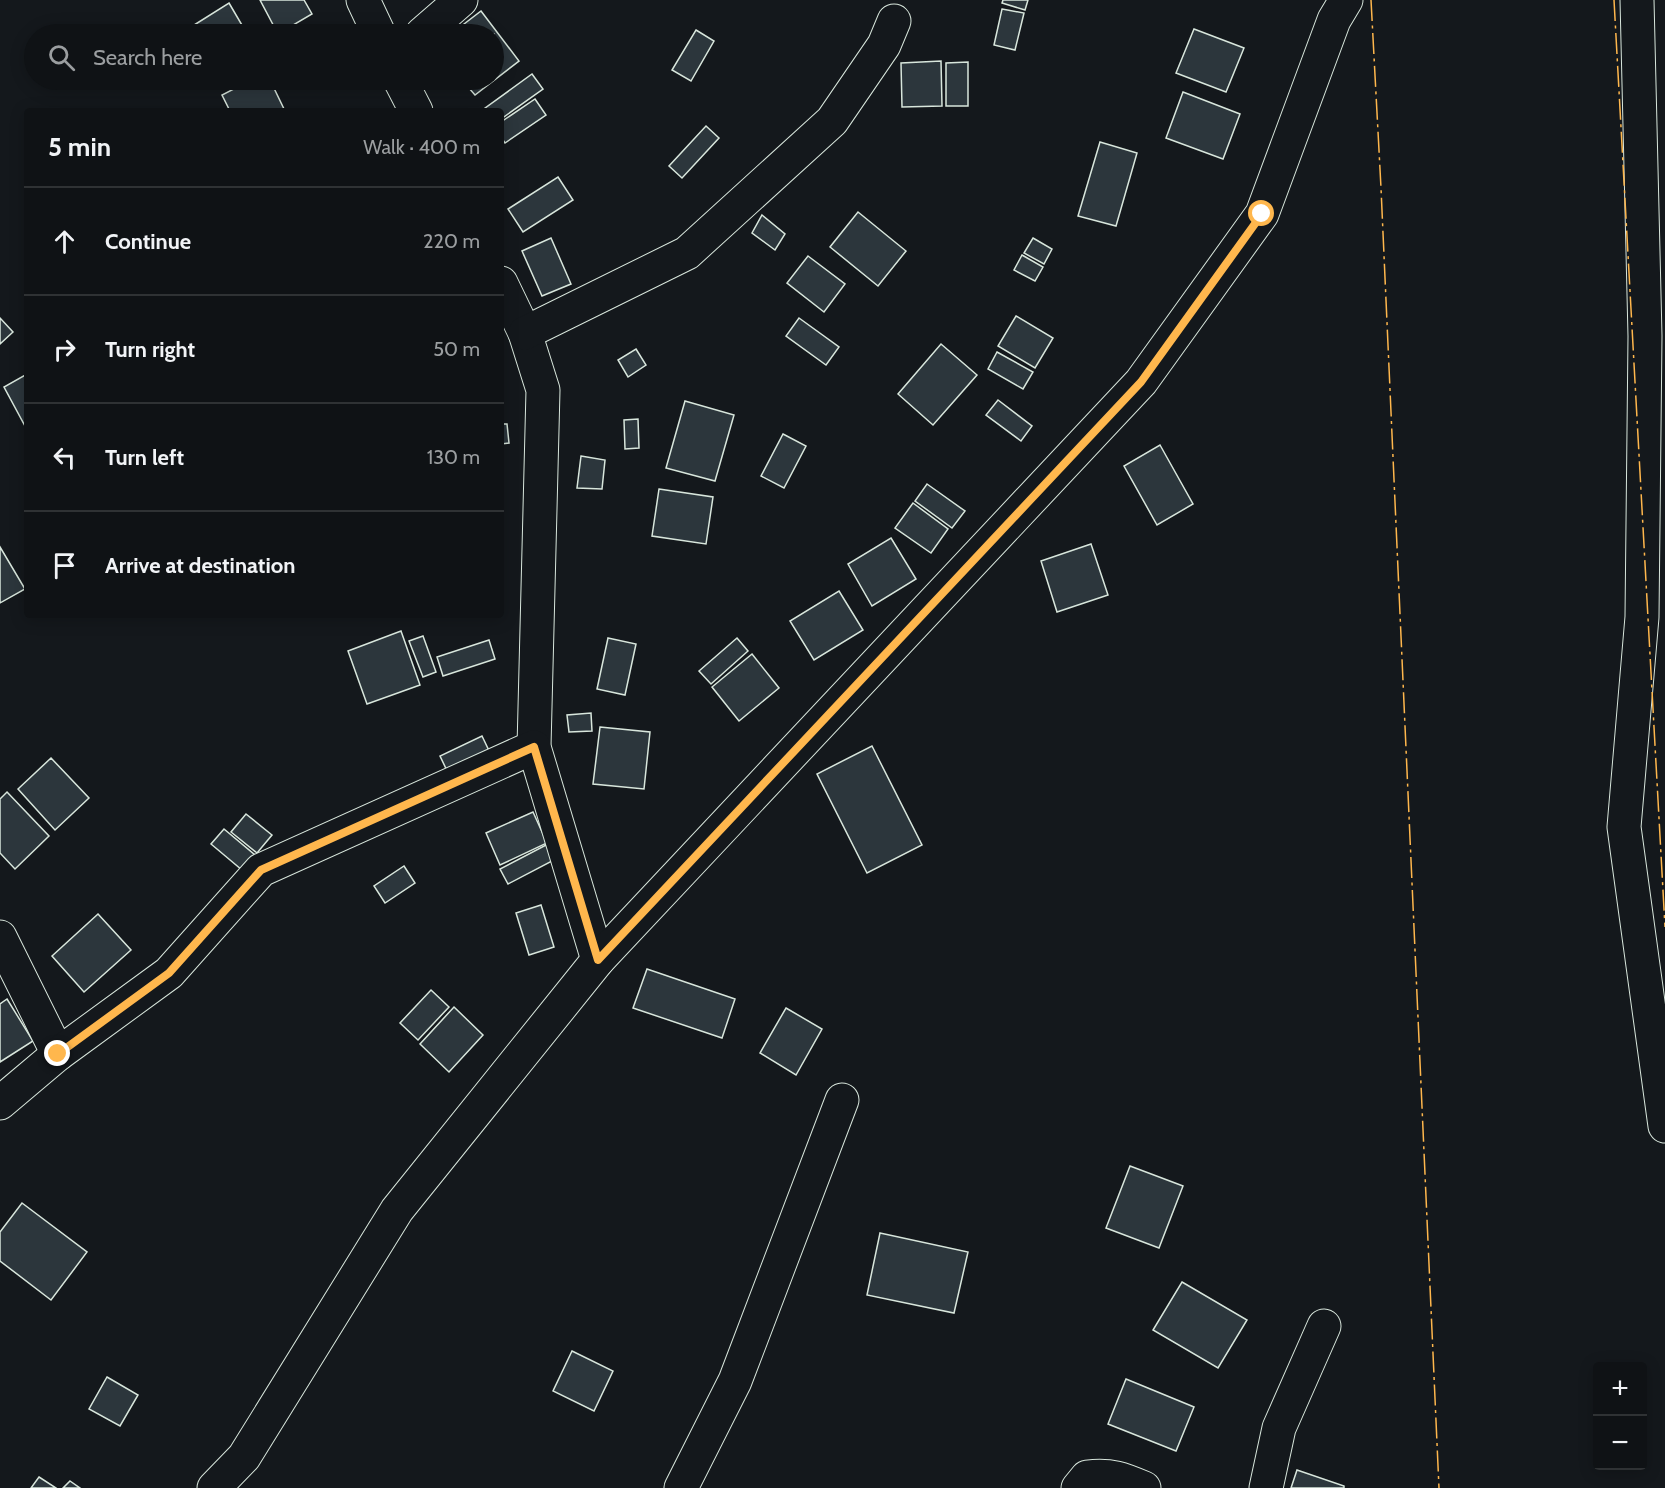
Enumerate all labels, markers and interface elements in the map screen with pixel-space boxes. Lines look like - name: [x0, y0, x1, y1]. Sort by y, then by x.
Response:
- search box: [24, 24, 504, 90]
- icon: search: [45, 41, 78, 74]
- text: Search here: [93, 44, 202, 71]
- text: 5 min: [48, 131, 111, 163]
- text: Walk · 400 m: [363, 135, 480, 159]
- route start: [1248, 200, 1274, 226]
- icon: ahead: [48, 225, 81, 258]
- text: Continue: [105, 228, 191, 255]
- text: 220 m: [423, 229, 480, 253]
- icon: right: [48, 333, 81, 366]
- text: Turn right: [105, 336, 195, 363]
- text: 50 m: [433, 337, 480, 361]
- icon: left: [48, 441, 81, 474]
- text: Turn left: [105, 444, 184, 471]
- text: 130 m: [427, 445, 480, 469]
- icon: arrive: [48, 549, 81, 582]
- text: Arrive at destination: [105, 552, 295, 579]
- route end: [44, 1040, 70, 1066]
- map controls: [1593, 1362, 1647, 1470]
- button: +: [1593, 1362, 1647, 1416]
- button: −: [1593, 1416, 1647, 1470]

